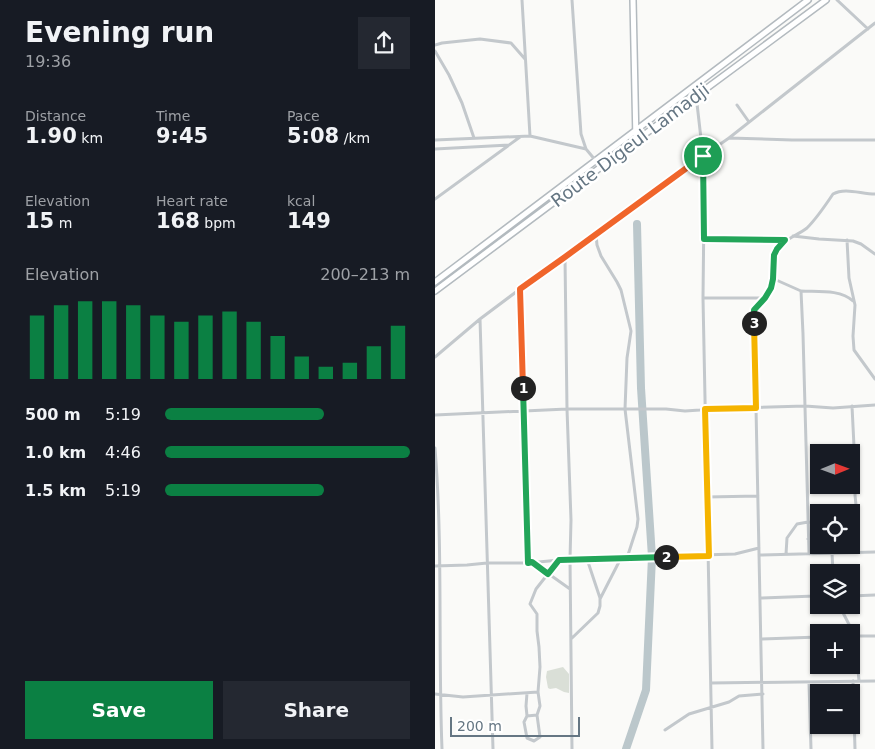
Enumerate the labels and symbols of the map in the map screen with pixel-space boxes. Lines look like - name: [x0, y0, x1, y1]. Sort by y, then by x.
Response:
- street label: Route Digeul Lamadji: [547, 79, 713, 211]
- pin: [682, 135, 724, 177]
- pin: 3: [741, 310, 767, 336]
- pin: 1: [511, 376, 535, 400]
- north arrow: [810, 444, 860, 494]
- pin: 2: [653, 544, 679, 570]
- scale bar: [450, 714, 580, 737]

